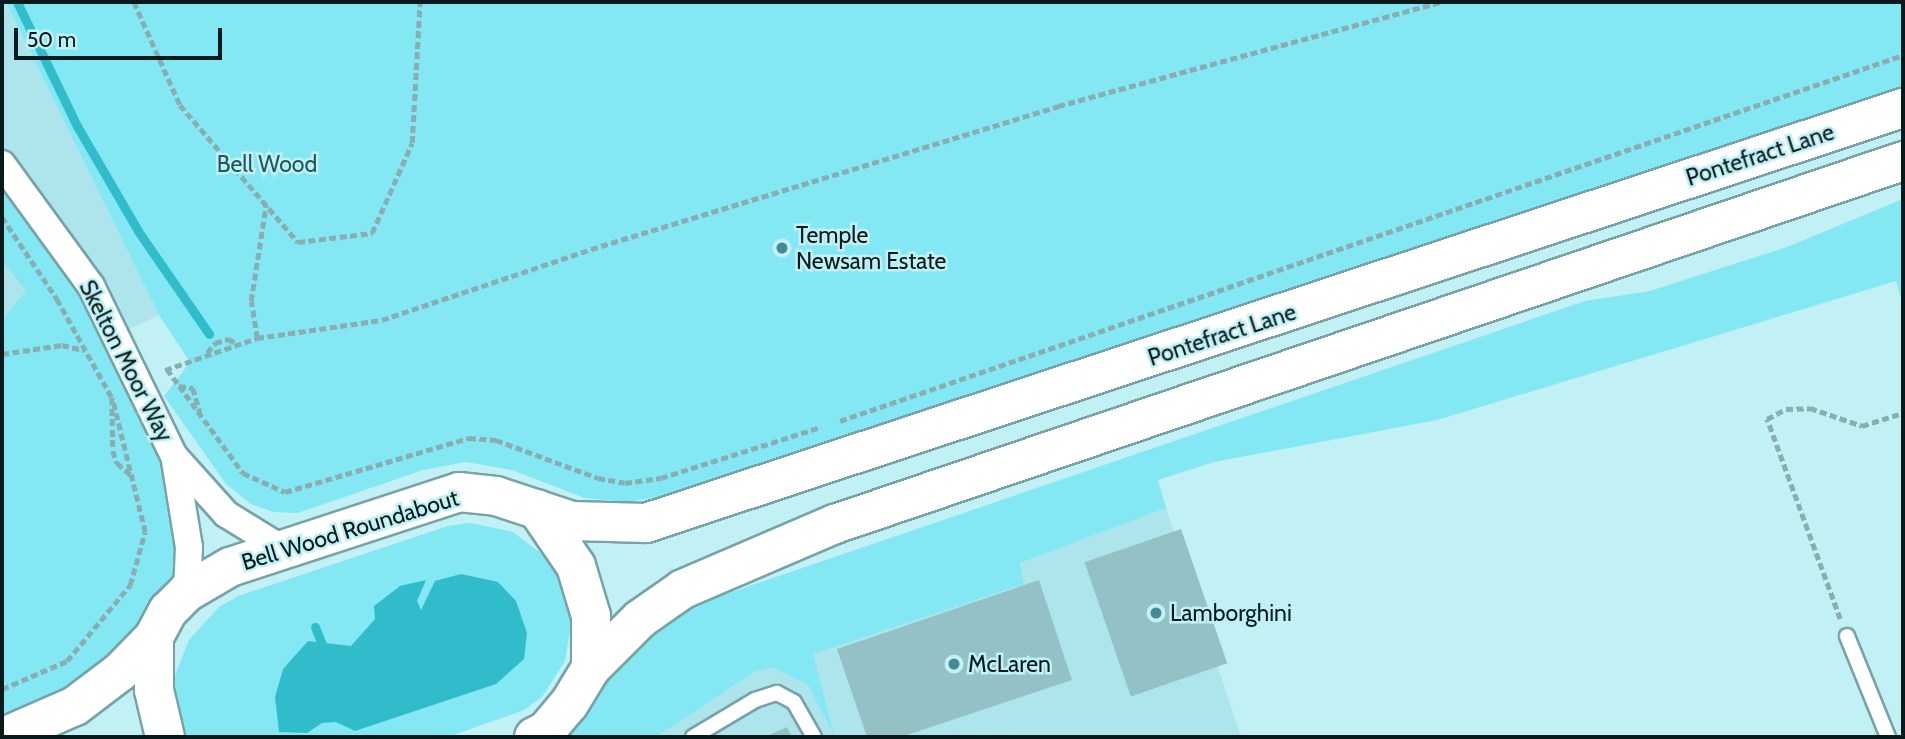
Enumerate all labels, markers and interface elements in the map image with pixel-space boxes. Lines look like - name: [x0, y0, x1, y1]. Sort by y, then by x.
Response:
- scale bar: [18, 14, 226, 58]
- text: 50 m: [27, 27, 76, 52]
- street label: Pontefract Lane: [1683, 118, 1837, 192]
- park label: Bell Wood: [217, 150, 317, 178]
- place label: Temple Newsam Estate: [796, 221, 946, 275]
- marker: Temple Newsam Estate: [774, 240, 790, 256]
- street label: Skelton Moor Way: [73, 276, 179, 446]
- street label: Pontefract Lane: [1145, 298, 1299, 372]
- street label: Bell Wood Roundabout: [238, 484, 462, 576]
- place label: Lamborghini: [1170, 599, 1292, 627]
- marker: Lamborghini: [1148, 605, 1164, 621]
- place label: McLaren: [968, 650, 1051, 678]
- marker: McLaren: [946, 656, 962, 672]

